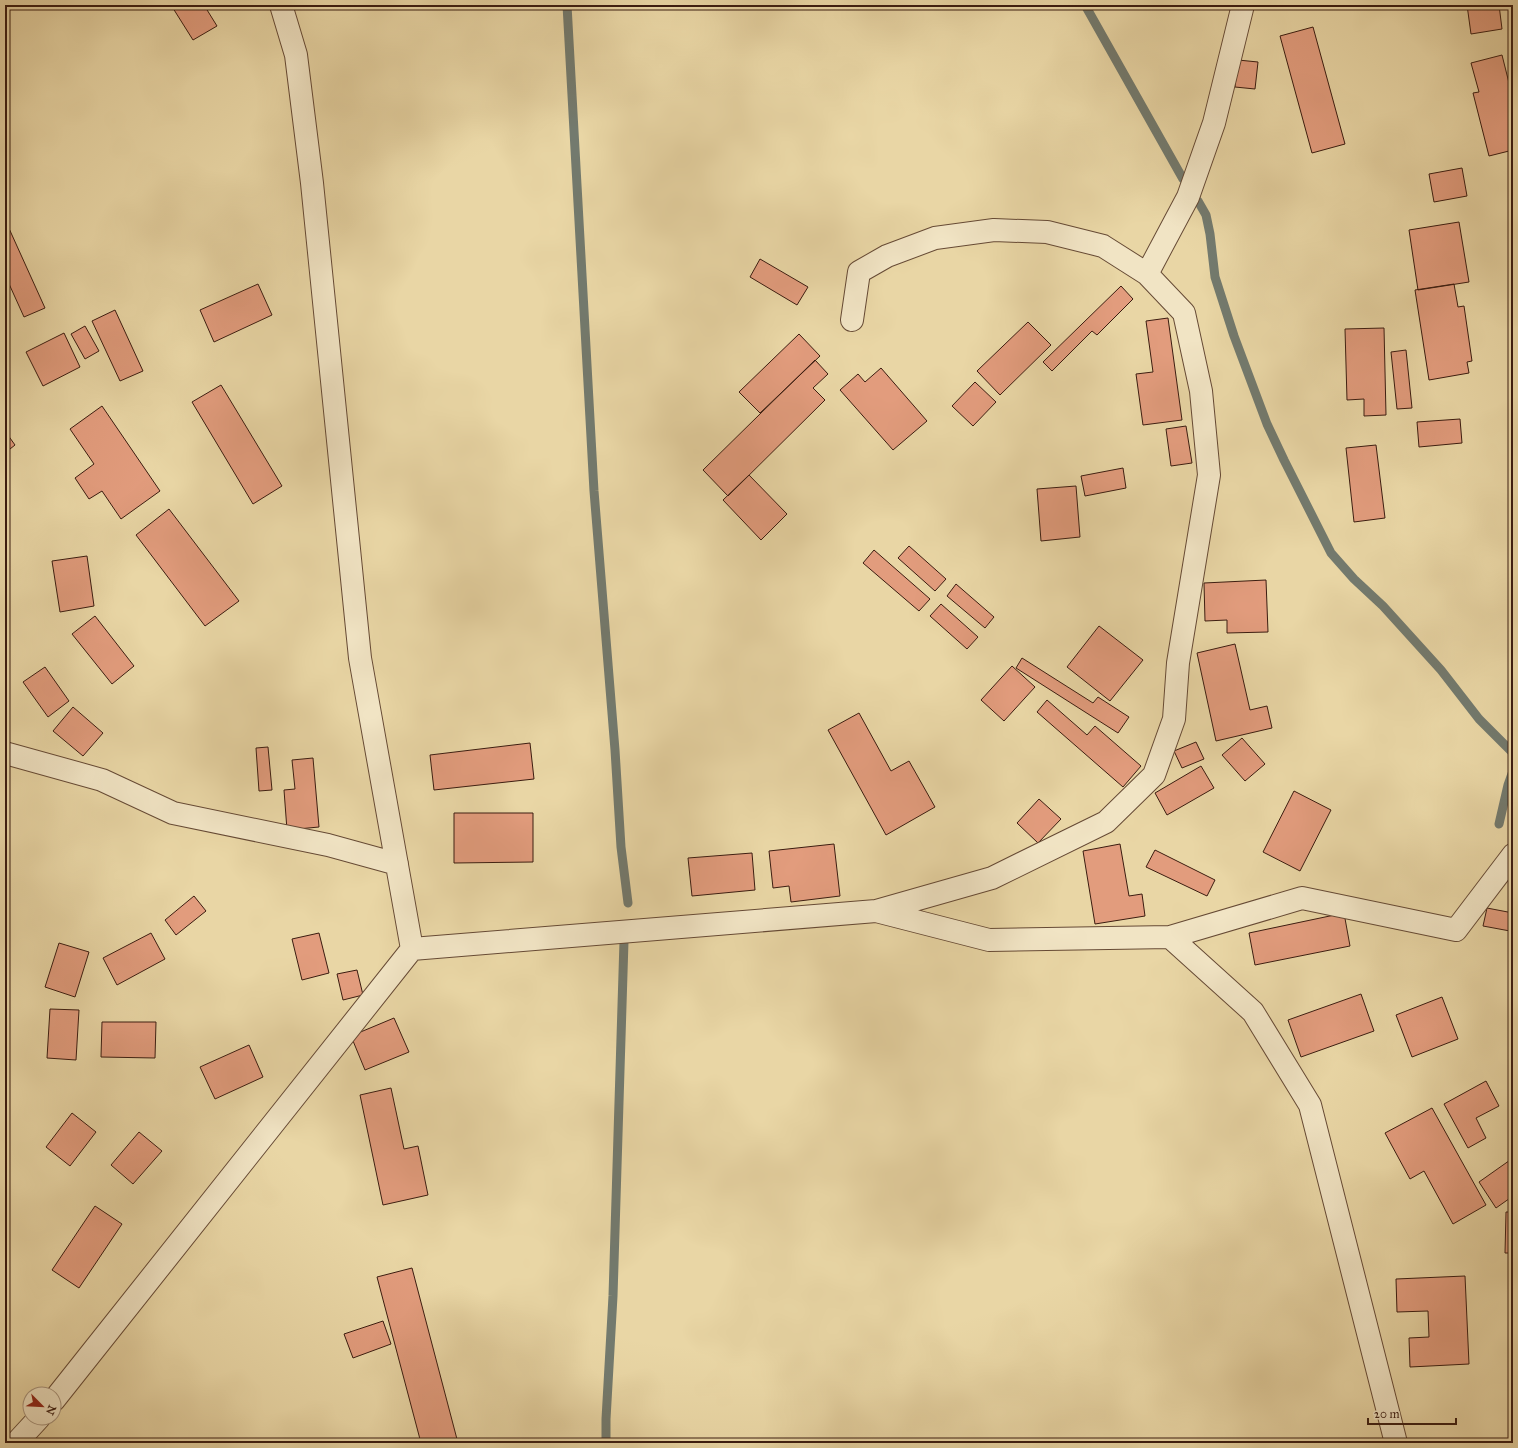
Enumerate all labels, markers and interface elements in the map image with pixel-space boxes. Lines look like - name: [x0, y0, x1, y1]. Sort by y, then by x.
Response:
- north arrow: [22, 1386, 62, 1426]
- scale bar: [1368, 1400, 1456, 1426]
- text: N: [43, 1403, 59, 1417]
- text: 20 m: [1374, 1407, 1400, 1421]

